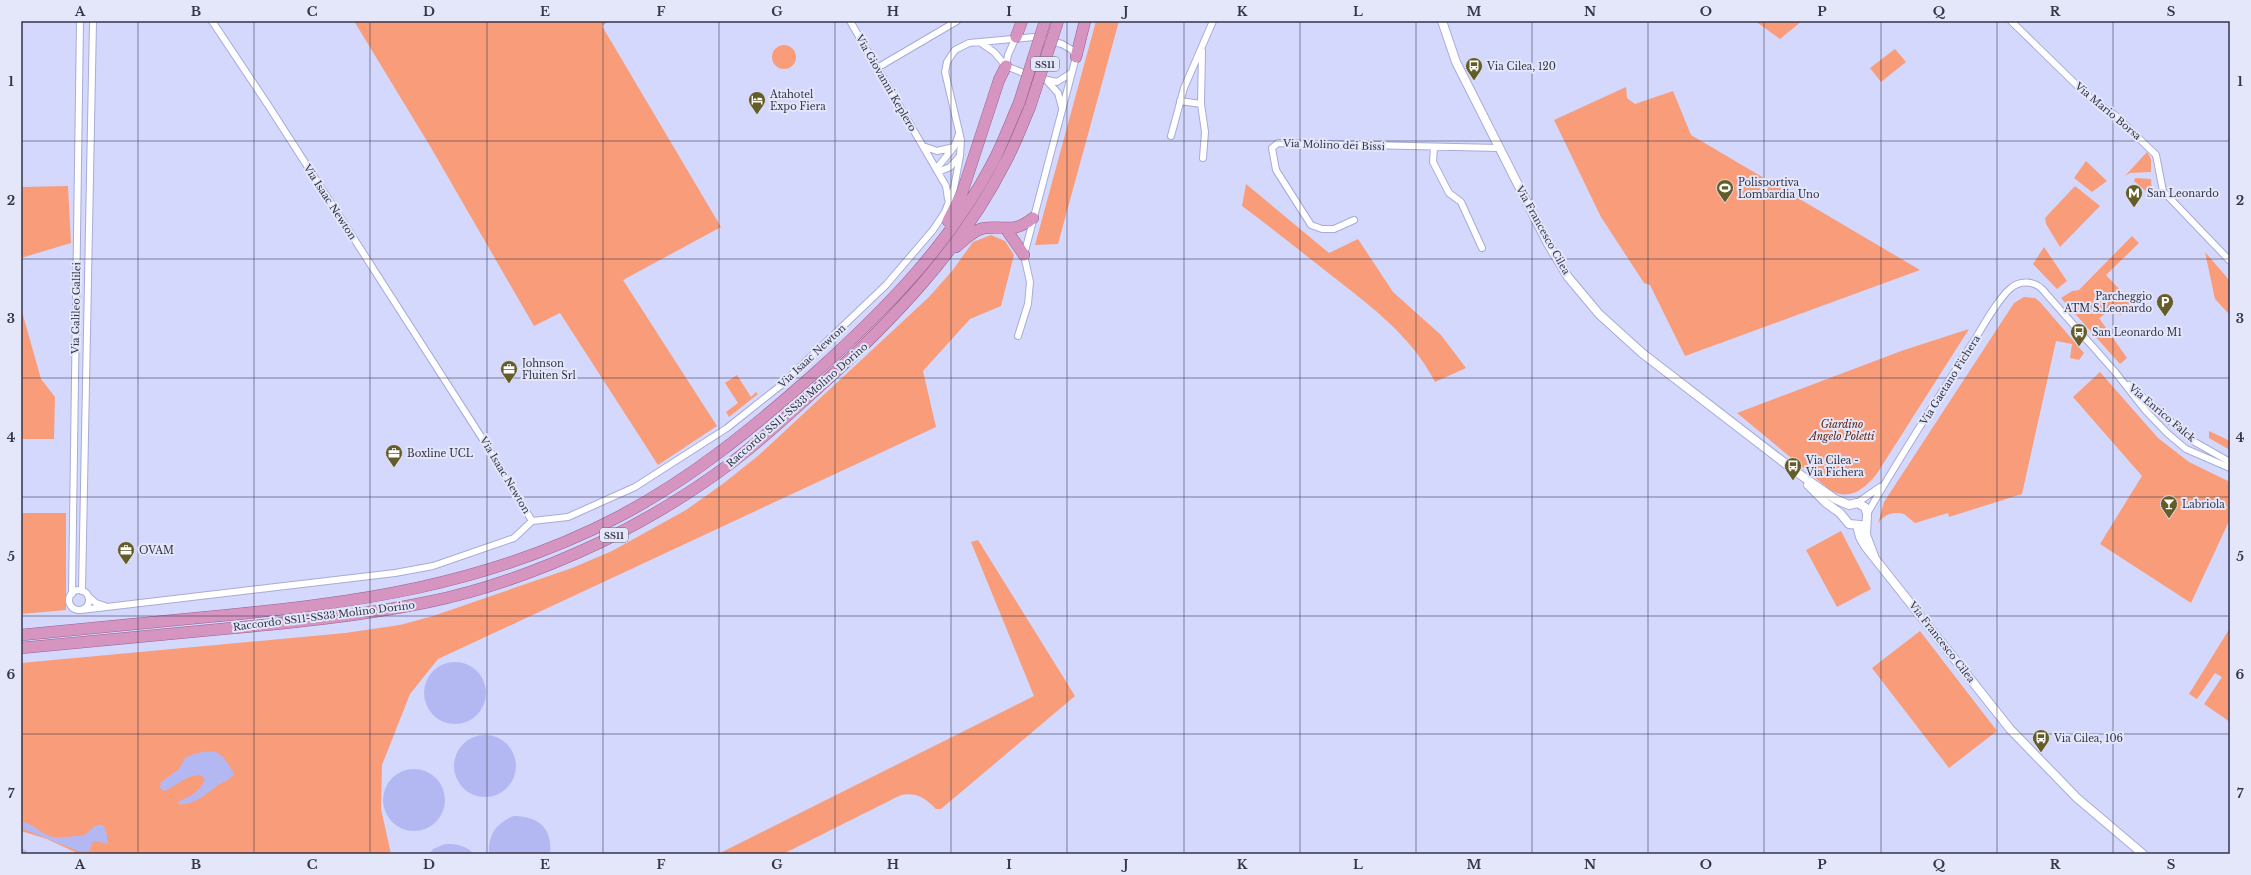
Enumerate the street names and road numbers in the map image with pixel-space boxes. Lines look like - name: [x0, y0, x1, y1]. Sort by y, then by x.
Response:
- street label: Via Giovanni Keplero: [852, 31, 919, 134]
- road number: SS11: [1031, 57, 1059, 71]
- street label: Via Mario Borsa: [2071, 79, 2144, 143]
- street label: Via Molino dei Bissi: [1282, 137, 1386, 153]
- street label: Via Isaac Newton: [300, 161, 359, 242]
- street label: Via Francesco Cilea: [1513, 182, 1573, 277]
- street label: Via Galileo Galilei: [69, 261, 83, 355]
- street label: Via Isaac Newton: [775, 321, 848, 391]
- street label: Via Gaetano Fichera: [1917, 332, 1983, 428]
- street label: Raccordo SS11-SS33 Molino Dorino: [724, 340, 871, 470]
- street label: Via Enrico Falck: [2125, 381, 2199, 445]
- street label: Via Isaac Newton: [476, 433, 533, 516]
- road number: SS11: [600, 528, 628, 542]
- street label: Raccordo SS11-SS33 Molino Dorino: [232, 598, 416, 634]
- street label: Via Francesco Cilea: [1906, 598, 1978, 686]

